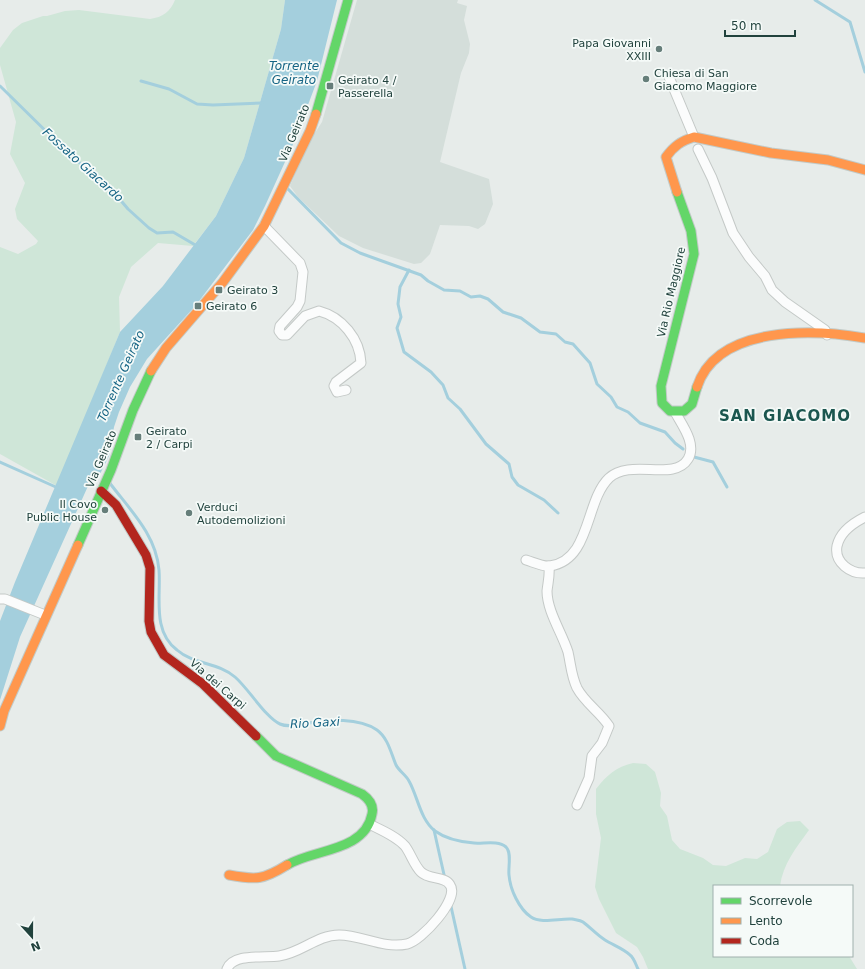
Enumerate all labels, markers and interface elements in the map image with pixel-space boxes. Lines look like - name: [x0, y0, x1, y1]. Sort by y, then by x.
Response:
- scale bar: [725, 12, 795, 38]
- text: 50 m: [731, 19, 762, 33]
- place label: Papa Giovanni XXIII: [572, 37, 651, 63]
- marker: Papa Giovanni XXIII: [654, 44, 664, 54]
- water label: Torrente Geirato: [269, 59, 319, 87]
- place label: Chiesa di San Giacomo Maggiore: [654, 67, 757, 93]
- place label: Geirato 4 / Passerella: [338, 74, 397, 100]
- marker: Chiesa di San Giacomo Maggiore: [641, 74, 651, 84]
- marker: Geirato 4 / Passerella: [325, 81, 335, 91]
- street label: Via Geirato: [277, 102, 313, 164]
- water label: Fossato Giacardo: [40, 125, 126, 205]
- street label: Via Rio Maggiore: [655, 245, 688, 339]
- place label: Geirato 3: [227, 284, 278, 297]
- marker: Geirato 3: [214, 285, 224, 295]
- place label: Geirato 6: [206, 300, 257, 313]
- marker: Geirato 6: [193, 301, 203, 311]
- water label: Torrente Geirato: [95, 328, 147, 424]
- district label: SAN GIACOMO: [719, 407, 851, 425]
- place label: Geirato 2 / Carpi: [146, 425, 193, 451]
- street label: Via Geirato: [84, 428, 120, 490]
- marker: Geirato 2 / Carpi: [133, 432, 143, 442]
- place label: Il Covo Public House: [26, 498, 97, 524]
- place label: Verduci Autodemolizioni: [197, 501, 285, 527]
- marker: Il Covo Public House: [100, 505, 110, 515]
- marker: Verduci Autodemolizioni: [184, 508, 194, 518]
- street label: Via dei Carpi: [187, 657, 248, 712]
- water label: Rio Gaxi: [290, 715, 341, 731]
- legend: [713, 885, 853, 957]
- text: Scorrevole: [749, 894, 813, 908]
- text: Lento: [749, 914, 783, 928]
- north arrow: [12, 917, 52, 957]
- text: Coda: [749, 934, 780, 948]
- text: N: [29, 938, 42, 954]

